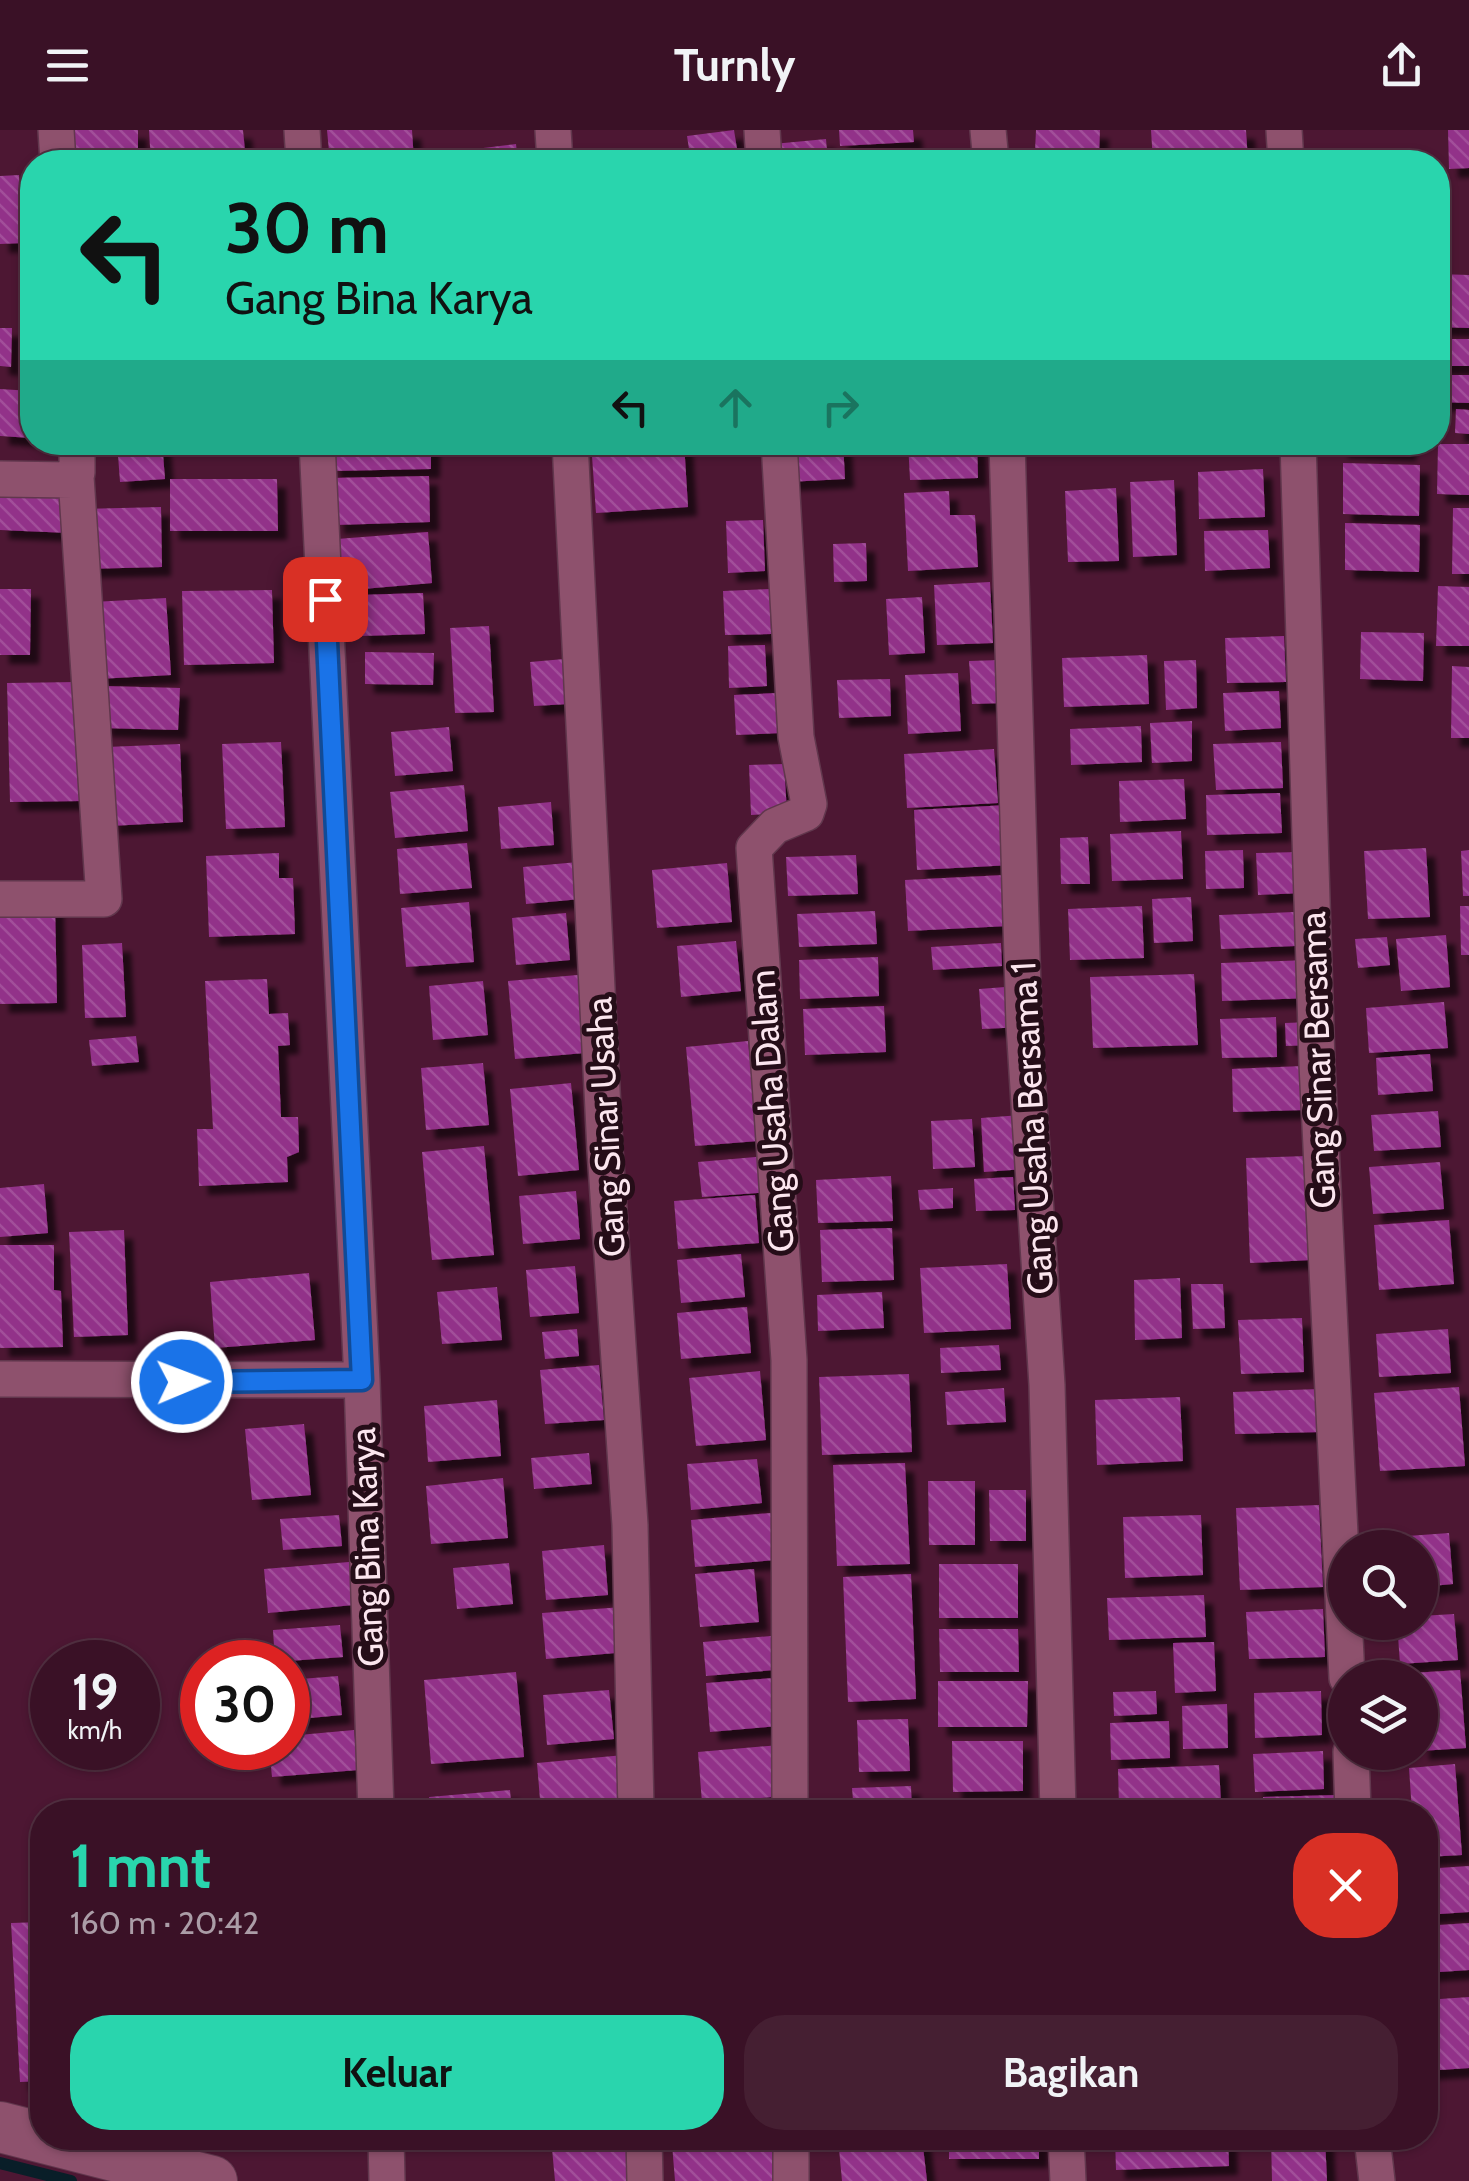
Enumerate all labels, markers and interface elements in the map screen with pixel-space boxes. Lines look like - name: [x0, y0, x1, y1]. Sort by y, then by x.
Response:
- icon: menu: [40, 38, 95, 93]
- text: Turnly: [674, 38, 795, 92]
- icon: share: [1374, 38, 1429, 93]
- text: 30 m: [225, 185, 389, 271]
- icon: left: [60, 190, 190, 320]
- text: Gang Bina Karya: [225, 271, 533, 325]
- icon: left: [603, 380, 658, 435]
- icon: ahead: [708, 380, 763, 435]
- icon: right: [813, 380, 868, 435]
- pin: [283, 557, 368, 642]
- icon: arrive: [298, 572, 353, 627]
- street label: Gang Sinar Bersama: [1291, 911, 1344, 1209]
- street label: Gang Usaha Bersama 1: [1001, 961, 1062, 1295]
- street label: Gang Usaha Dalam: [740, 969, 803, 1254]
- street label: Gang Sinar Usaha: [577, 996, 634, 1258]
- position arrow: [130, 1330, 234, 1434]
- street label: Gang Bina Karya: [341, 1426, 392, 1667]
- map controls: [1328, 1530, 1438, 1770]
- button: search: [1328, 1530, 1438, 1640]
- speed limit sign: 30: [180, 1640, 310, 1770]
- button: layers: [1328, 1660, 1438, 1770]
- text: 19: [72, 1662, 118, 1723]
- text: km/h: [68, 1715, 122, 1745]
- text: 1 mnt: [70, 1829, 211, 1902]
- button: close: [1293, 1833, 1398, 1938]
- text: 160 m · 20:42: [70, 1903, 259, 1942]
- button: Keluar: [70, 2015, 724, 2130]
- button: Bagikan: [744, 2015, 1398, 2130]

